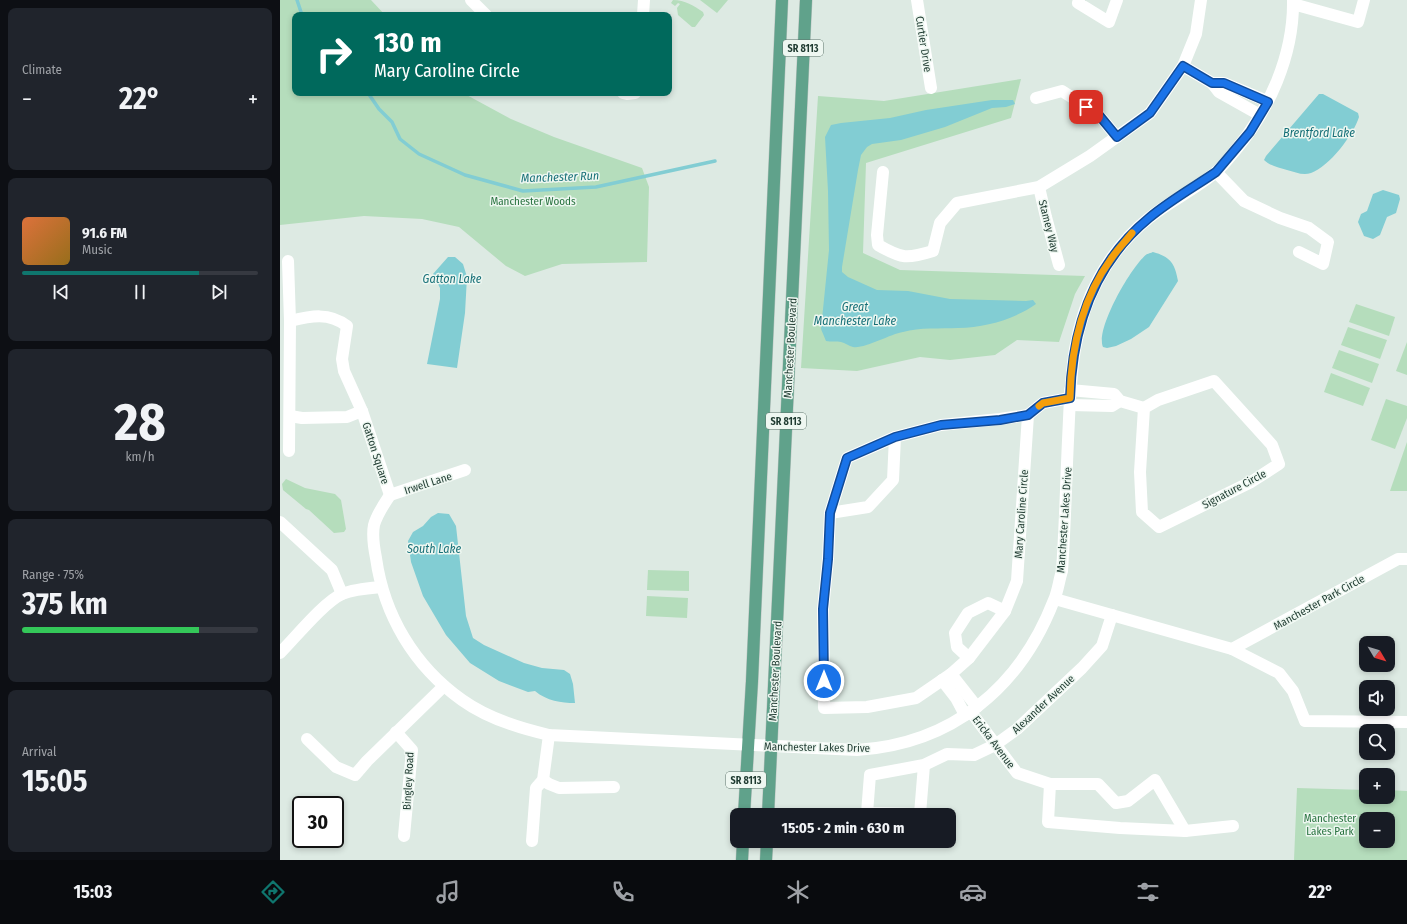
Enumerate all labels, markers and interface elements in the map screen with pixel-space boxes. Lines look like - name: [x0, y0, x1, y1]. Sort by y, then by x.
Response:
- street label: Curtier Drive: [913, 15, 934, 73]
- text: 130 m: [374, 26, 442, 59]
- icon: right: [308, 28, 360, 80]
- road number: SR 8113: [783, 40, 823, 56]
- text: Mary Caroline Circle: [374, 60, 520, 82]
- text: Climate: [22, 62, 62, 77]
- text: 22°: [119, 81, 161, 117]
- text: −: [22, 86, 32, 113]
- text: +: [248, 86, 258, 113]
- pin: [1069, 90, 1103, 124]
- icon: arrive: [1075, 96, 1097, 118]
- water label: Brentford Lake: [1283, 126, 1355, 140]
- water label: Manchester Run: [521, 169, 599, 185]
- park label: Manchester Woods: [490, 195, 576, 208]
- street label: Stamey Way: [1036, 198, 1061, 254]
- text: 91.6 FM: [82, 224, 127, 242]
- text: Music: [82, 242, 112, 257]
- water label: Gatton Lake: [423, 272, 482, 286]
- icon: previous: [50, 281, 72, 303]
- icon: pause: [129, 281, 151, 303]
- icon: next: [208, 281, 230, 303]
- street label: Manchester Boulevard: [781, 298, 800, 398]
- water label: Great Manchester Lake: [814, 300, 896, 328]
- text: 28: [114, 391, 166, 454]
- road number: SR 8113: [766, 413, 806, 429]
- street label: Gatton Square: [359, 421, 392, 486]
- text: km/h: [126, 449, 155, 464]
- street label: Manchester Lakes Drive: [1054, 467, 1075, 573]
- street label: Signature Circle: [1200, 467, 1268, 512]
- street label: Mary Caroline Circle: [1012, 469, 1031, 559]
- street label: Irwell Lane: [403, 470, 454, 497]
- water label: South Lake: [406, 542, 461, 556]
- text: Range · 75%: [22, 567, 84, 582]
- street label: Manchester Park Circle: [1272, 572, 1367, 633]
- text: 375 km: [22, 586, 108, 622]
- street label: Manchester Boulevard: [766, 621, 785, 721]
- north arrow: [1359, 636, 1395, 672]
- map controls: [1359, 636, 1395, 848]
- position arrow: [803, 660, 845, 702]
- street label: Alexander Avenue: [1009, 672, 1077, 737]
- button: sound: [1359, 680, 1395, 716]
- street label: Ericka Avenue: [970, 713, 1018, 771]
- button: search: [1359, 724, 1395, 760]
- street label: Manchester Lakes Drive: [764, 740, 870, 755]
- text: Arrival: [22, 744, 56, 759]
- street label: Bingley Road: [400, 752, 417, 810]
- text: 15:05: [22, 763, 87, 799]
- button: +: [1359, 768, 1395, 804]
- road number: SR 8113: [726, 772, 766, 788]
- speed limit sign: 30: [292, 796, 344, 848]
- park label: Manchester Lakes Park: [1304, 812, 1356, 838]
- button: −: [1359, 812, 1395, 848]
- text: 15:05 · 2 min · 630 m: [782, 819, 904, 837]
- icon: directions: [259, 878, 287, 906]
- icon: music: [434, 878, 462, 906]
- icon: phone: [609, 878, 637, 906]
- icon: climate: [784, 878, 812, 906]
- icon: car: [959, 878, 987, 906]
- icon: filters: [1134, 878, 1162, 906]
- text: 15:03: [73, 881, 112, 903]
- text: 22°: [1308, 881, 1334, 903]

